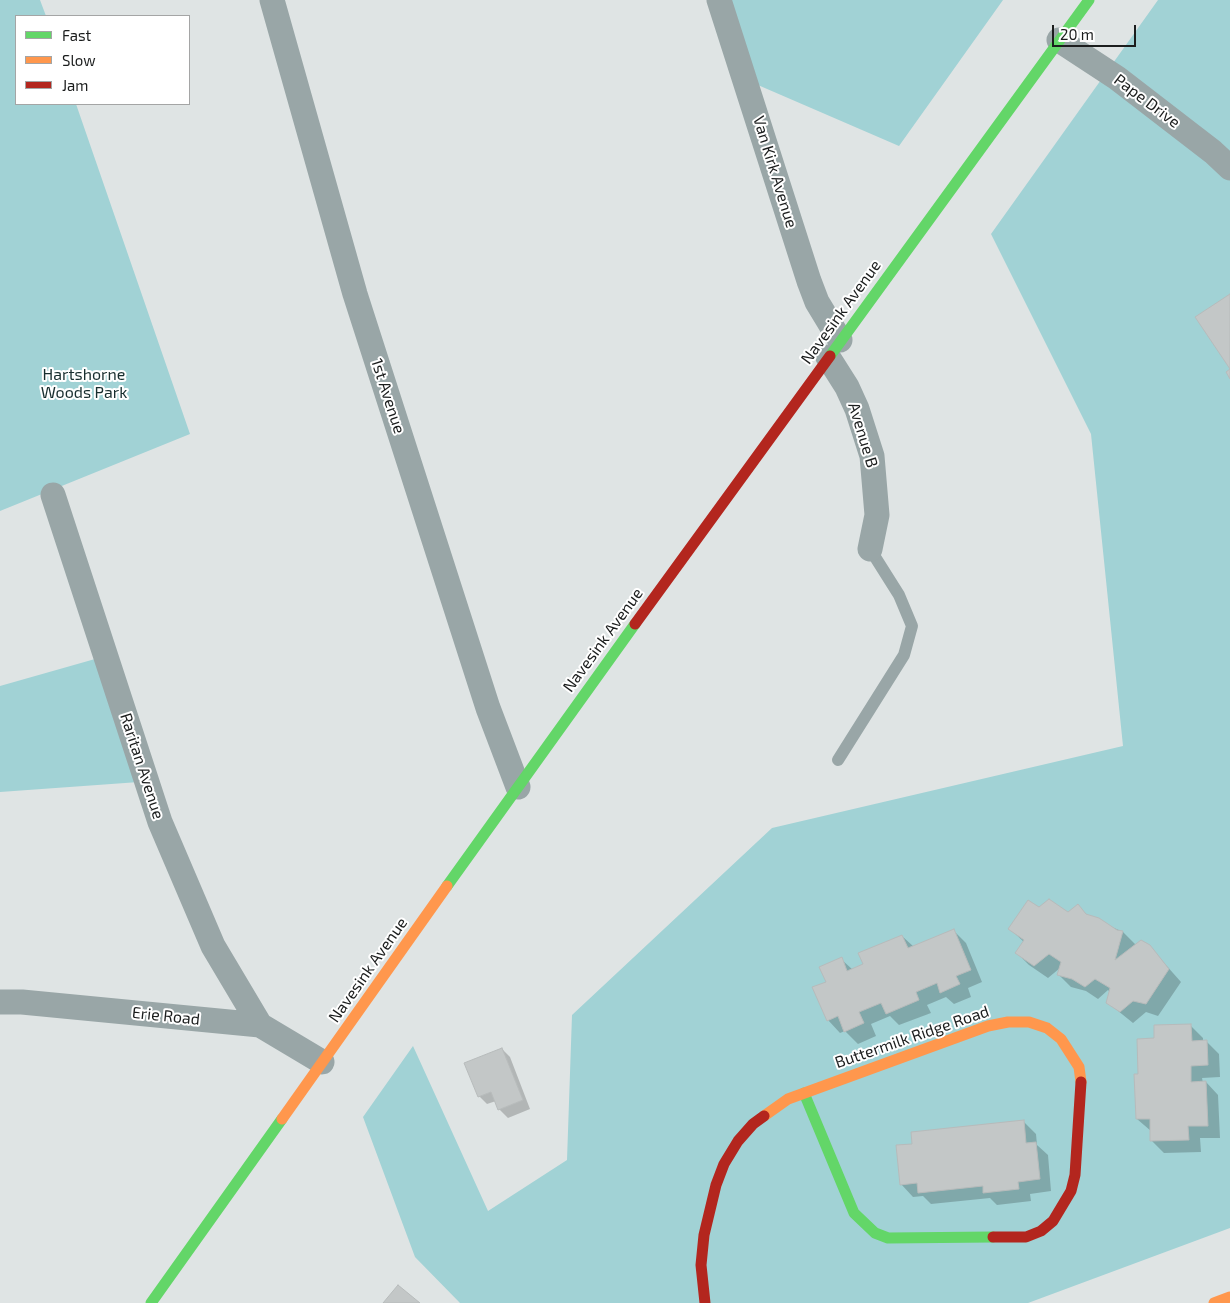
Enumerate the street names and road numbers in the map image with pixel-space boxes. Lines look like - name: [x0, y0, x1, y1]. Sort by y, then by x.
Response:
- street label: Pape Drive: [1110, 70, 1184, 132]
- street label: Van Kirk Avenue: [749, 114, 801, 230]
- street label: Navesink Avenue: [797, 256, 885, 368]
- street label: 1st Avenue: [367, 356, 409, 436]
- street label: Avenue B: [844, 400, 882, 470]
- street label: Navesink Avenue: [559, 584, 647, 696]
- street label: Raritan Avenue: [116, 711, 168, 821]
- street label: Navesink Avenue: [325, 914, 411, 1026]
- street label: Buttermilk Ridge Road: [832, 1002, 992, 1072]
- street label: Erie Road: [131, 1003, 201, 1029]

